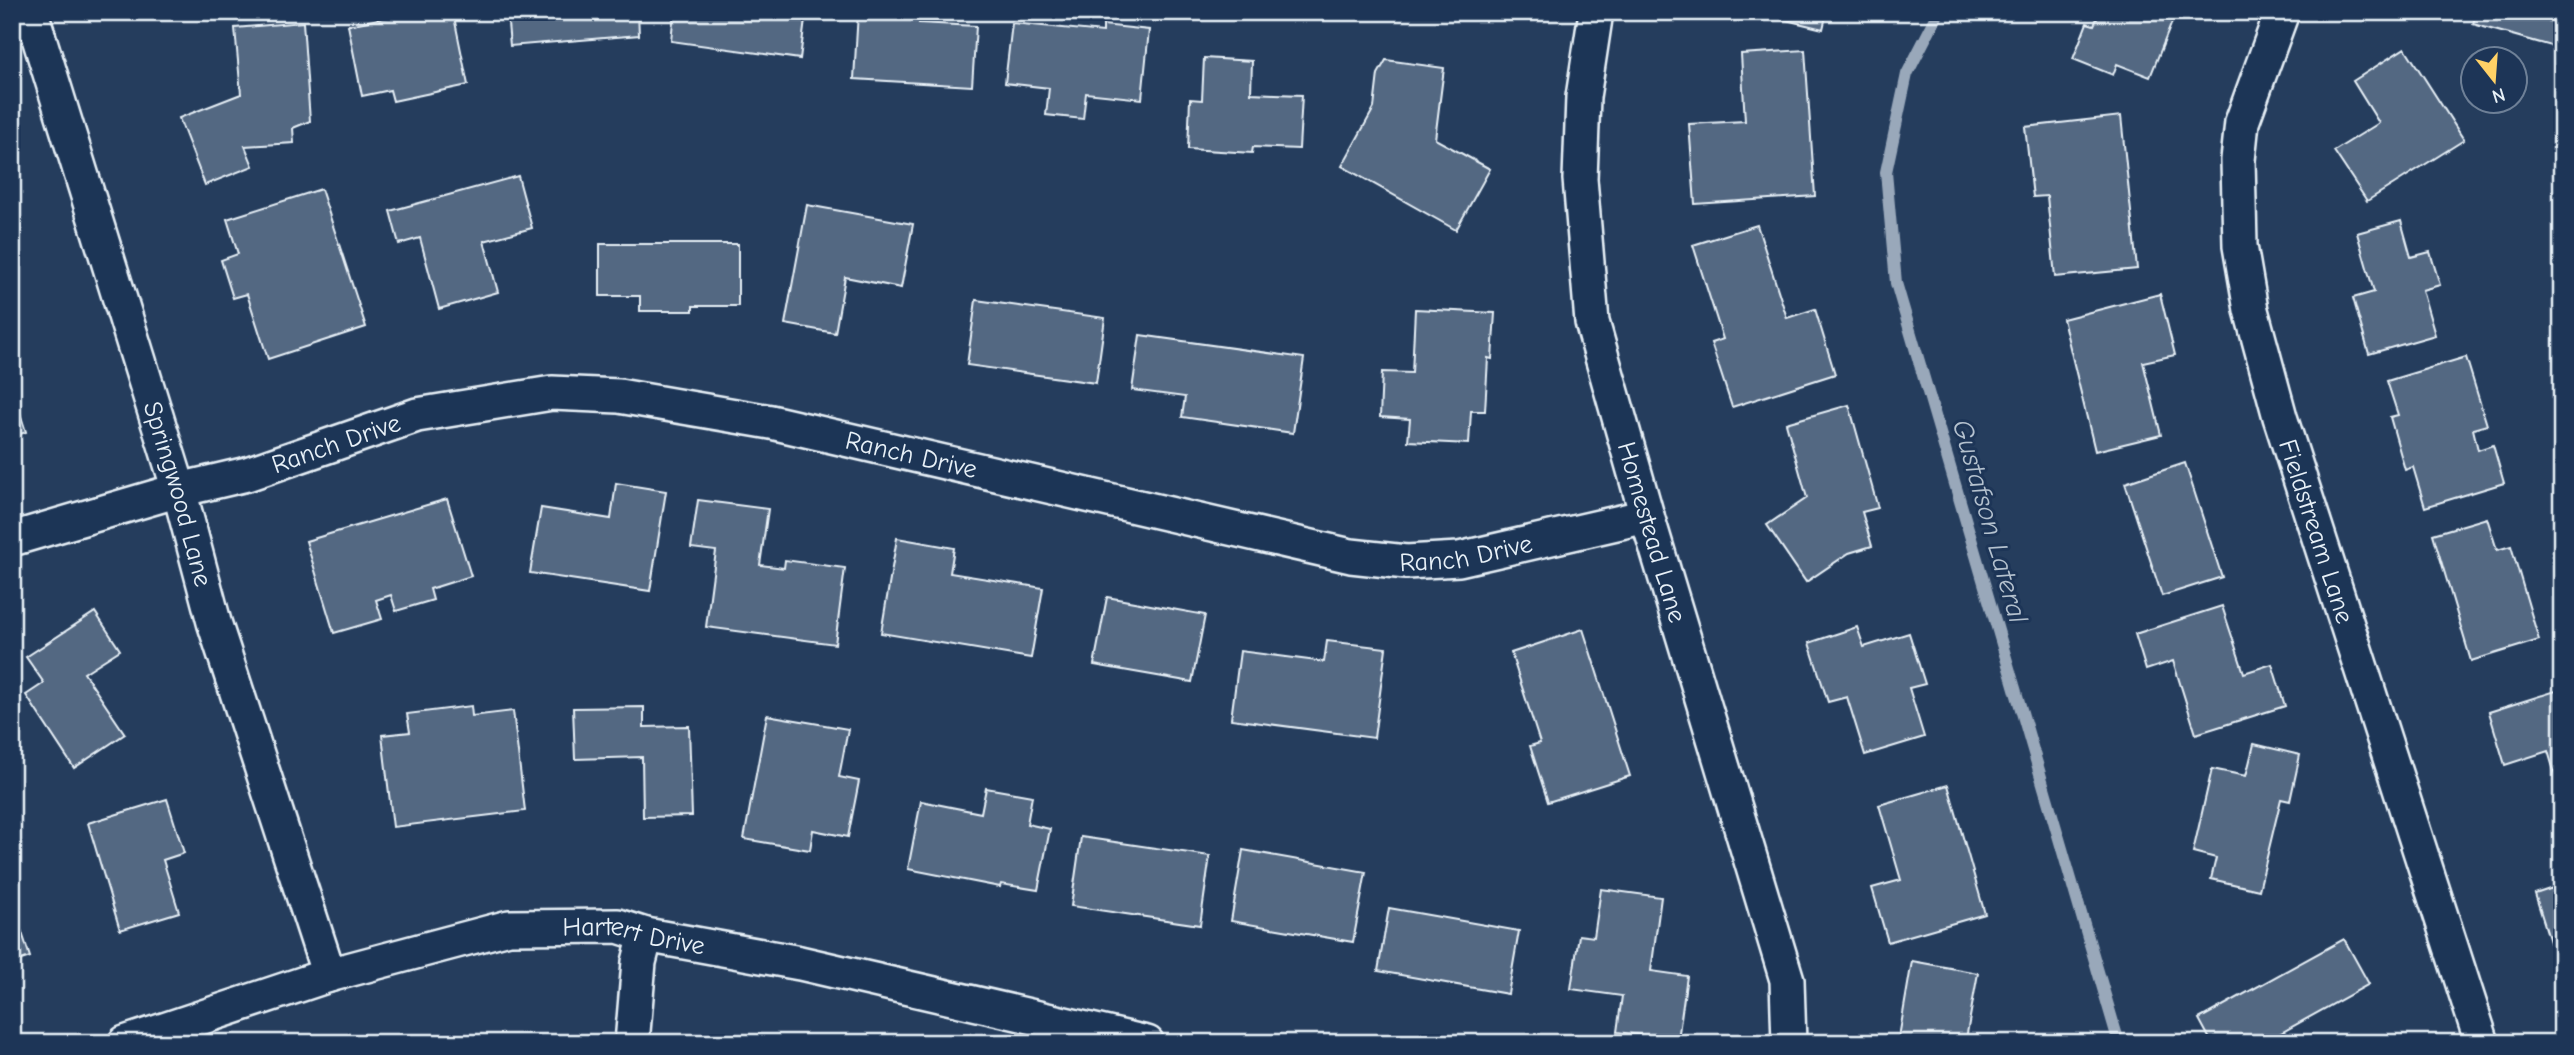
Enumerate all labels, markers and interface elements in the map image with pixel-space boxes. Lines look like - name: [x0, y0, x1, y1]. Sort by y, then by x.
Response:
- north arrow: [2458, 46, 2528, 116]
- text: N: [2490, 83, 2508, 108]
- street label: Springwood Lane: [137, 398, 218, 590]
- street label: Ranch Drive: [268, 408, 405, 480]
- water label: Gustafson Lateral: [1946, 416, 2035, 627]
- street label: Ranch Drive: [842, 426, 980, 485]
- street label: Fieldstream Lane: [2272, 436, 2360, 627]
- street label: Homestead Lane: [1611, 438, 1692, 626]
- street label: Ranch Drive: [1399, 529, 1535, 578]
- street label: Hartert Drive: [562, 911, 707, 961]

